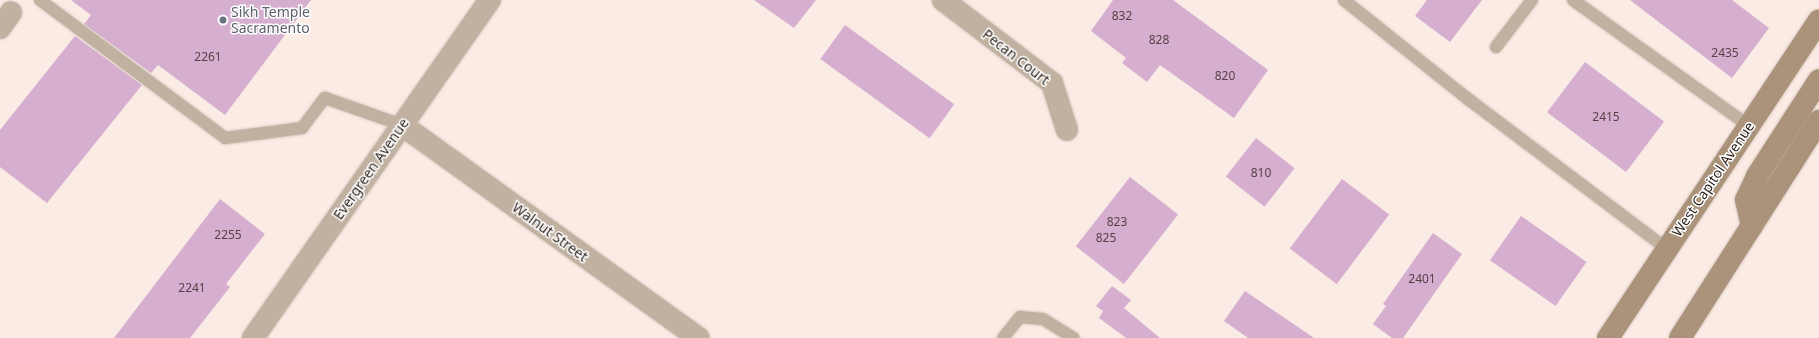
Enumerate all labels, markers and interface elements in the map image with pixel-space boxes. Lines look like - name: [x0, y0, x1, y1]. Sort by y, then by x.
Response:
- place label: Sikh Temple Sacramento: [231, 4, 310, 36]
- house number: 832: [1112, 9, 1132, 23]
- marker: Sikh Temple Sacramento: [218, 15, 228, 25]
- street label: Pecan Court: [979, 26, 1053, 88]
- house number: 828: [1149, 33, 1169, 47]
- house number: 2435: [1711, 46, 1739, 60]
- house number: 2261: [194, 50, 222, 64]
- house number: 820: [1215, 69, 1235, 83]
- house number: 2415: [1592, 110, 1620, 124]
- street label: Evergreen Avenue: [330, 115, 412, 223]
- street label: West Capitol Avenue: [1668, 118, 1758, 240]
- house number: 810: [1251, 166, 1271, 180]
- street label: Walnut Street: [509, 199, 591, 265]
- house number: 823: [1107, 215, 1127, 229]
- house number: 2255: [214, 228, 242, 242]
- house number: 825: [1096, 231, 1116, 245]
- house number: 2401: [1408, 272, 1436, 286]
- house number: 2241: [178, 281, 206, 295]

